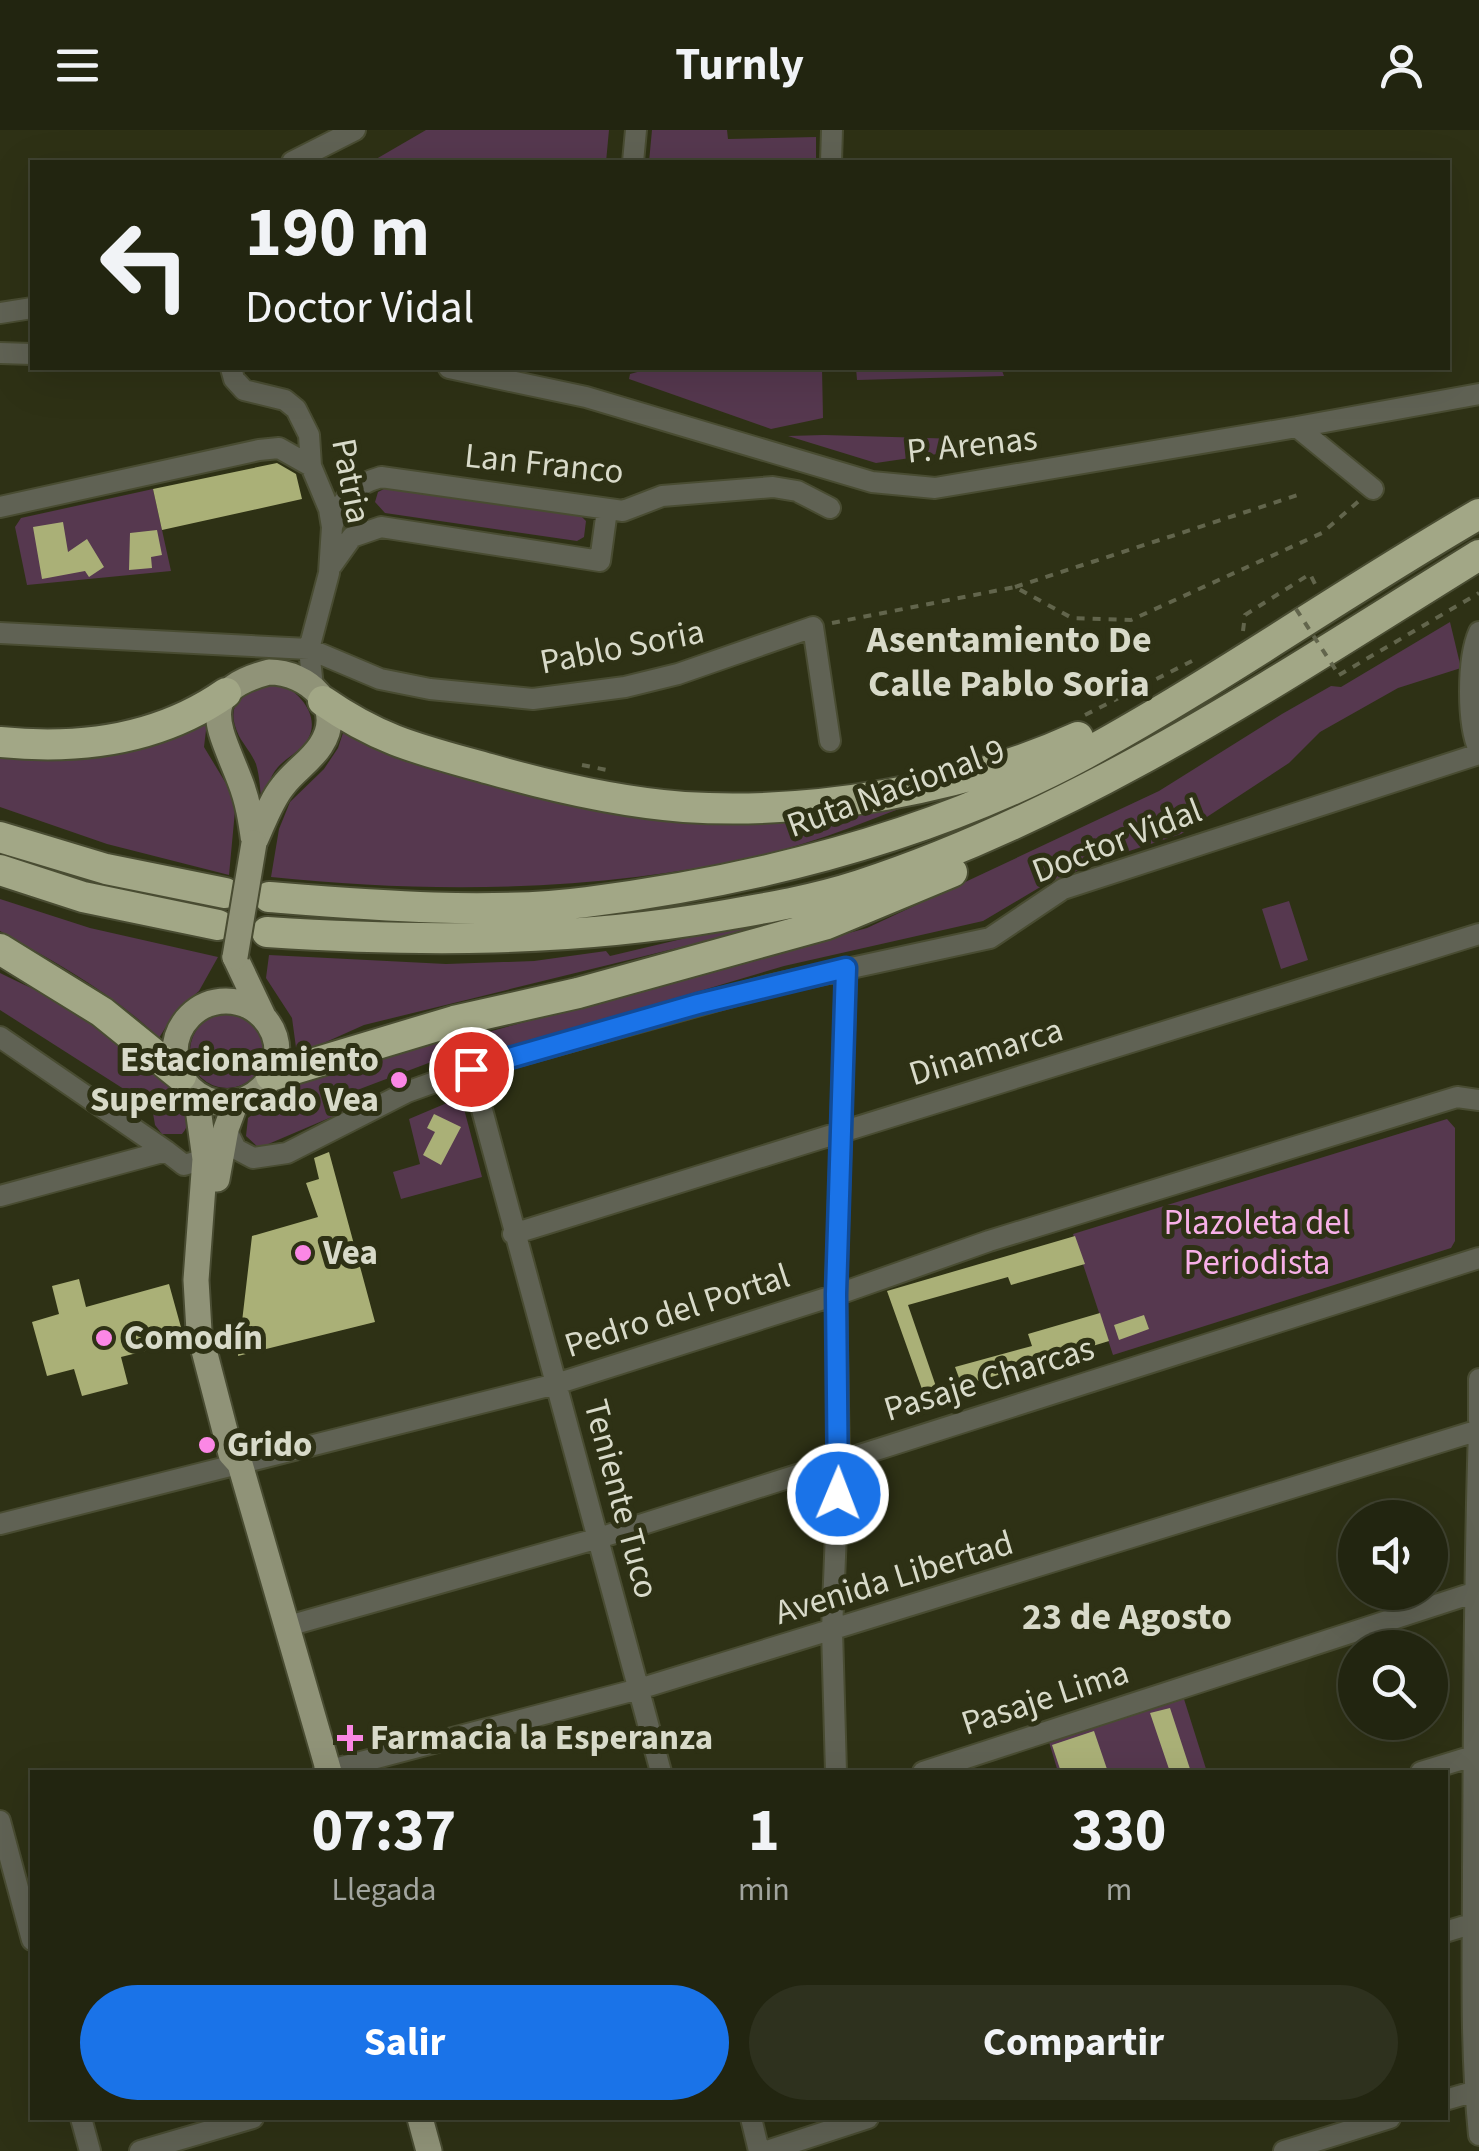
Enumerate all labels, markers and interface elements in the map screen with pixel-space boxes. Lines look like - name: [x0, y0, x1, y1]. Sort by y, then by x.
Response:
- text: Turnly: [675, 33, 804, 97]
- icon: menu: [50, 38, 105, 93]
- icon: person: [1374, 38, 1429, 93]
- text: 190 m: [245, 183, 430, 283]
- icon: left: [80, 200, 210, 330]
- text: Doctor Vidal: [245, 276, 474, 340]
- street label: P. Arenas: [904, 413, 1040, 477]
- street label: Lan Franco: [462, 431, 626, 497]
- street label: Patria: [318, 434, 384, 528]
- street label: Pablo Soria: [536, 607, 708, 687]
- district label: Asentamiento De Calle Pablo Soria: [865, 613, 1152, 711]
- street label: Ruta Nacional 9: [780, 725, 1012, 851]
- street label: Doctor Vidal: [1025, 786, 1209, 896]
- street label: Dinamarca: [903, 1005, 1069, 1099]
- pin: [429, 1027, 514, 1112]
- place label: Estacionamiento Supermercado Vea: [90, 1035, 379, 1125]
- icon: arrive: [444, 1042, 499, 1097]
- marker: Estacionamiento Supermercado Vea: [388, 1069, 410, 1091]
- park label: Plazoleta del Periodista: [1163, 1198, 1351, 1288]
- place label: Vea: [322, 1228, 378, 1278]
- marker: Vea: [292, 1242, 314, 1264]
- street label: Pedro del Portal: [558, 1251, 796, 1371]
- place label: Comodín: [124, 1313, 263, 1363]
- street label: Pasaje Charcas: [878, 1323, 1100, 1435]
- marker: Comodín: [93, 1327, 115, 1349]
- street label: Teniente Tuco: [570, 1394, 672, 1604]
- place label: Grido: [227, 1420, 312, 1470]
- marker: Grido: [196, 1434, 218, 1456]
- position arrow: [786, 1442, 890, 1546]
- map controls: [1338, 1500, 1448, 1740]
- button: sound: [1338, 1500, 1448, 1610]
- street label: Avenida Libertad: [769, 1518, 1019, 1638]
- district label: 23 de Agosto: [1022, 1590, 1232, 1644]
- button: search: [1338, 1630, 1448, 1740]
- street label: Pasaje Lima: [955, 1647, 1135, 1749]
- place label: Farmacia la Esperanza: [370, 1713, 713, 1763]
- marker: Farmacia la Esperanza: [339, 1727, 361, 1749]
- text: 07:37: [312, 1789, 456, 1874]
- text: 1: [748, 1789, 780, 1874]
- text: 330: [1071, 1789, 1166, 1874]
- text: Llegada: [332, 1867, 436, 1913]
- text: min: [738, 1867, 790, 1913]
- text: m: [1106, 1867, 1132, 1913]
- button: Salir: [80, 1985, 729, 2100]
- button: Compartir: [749, 1985, 1398, 2100]

